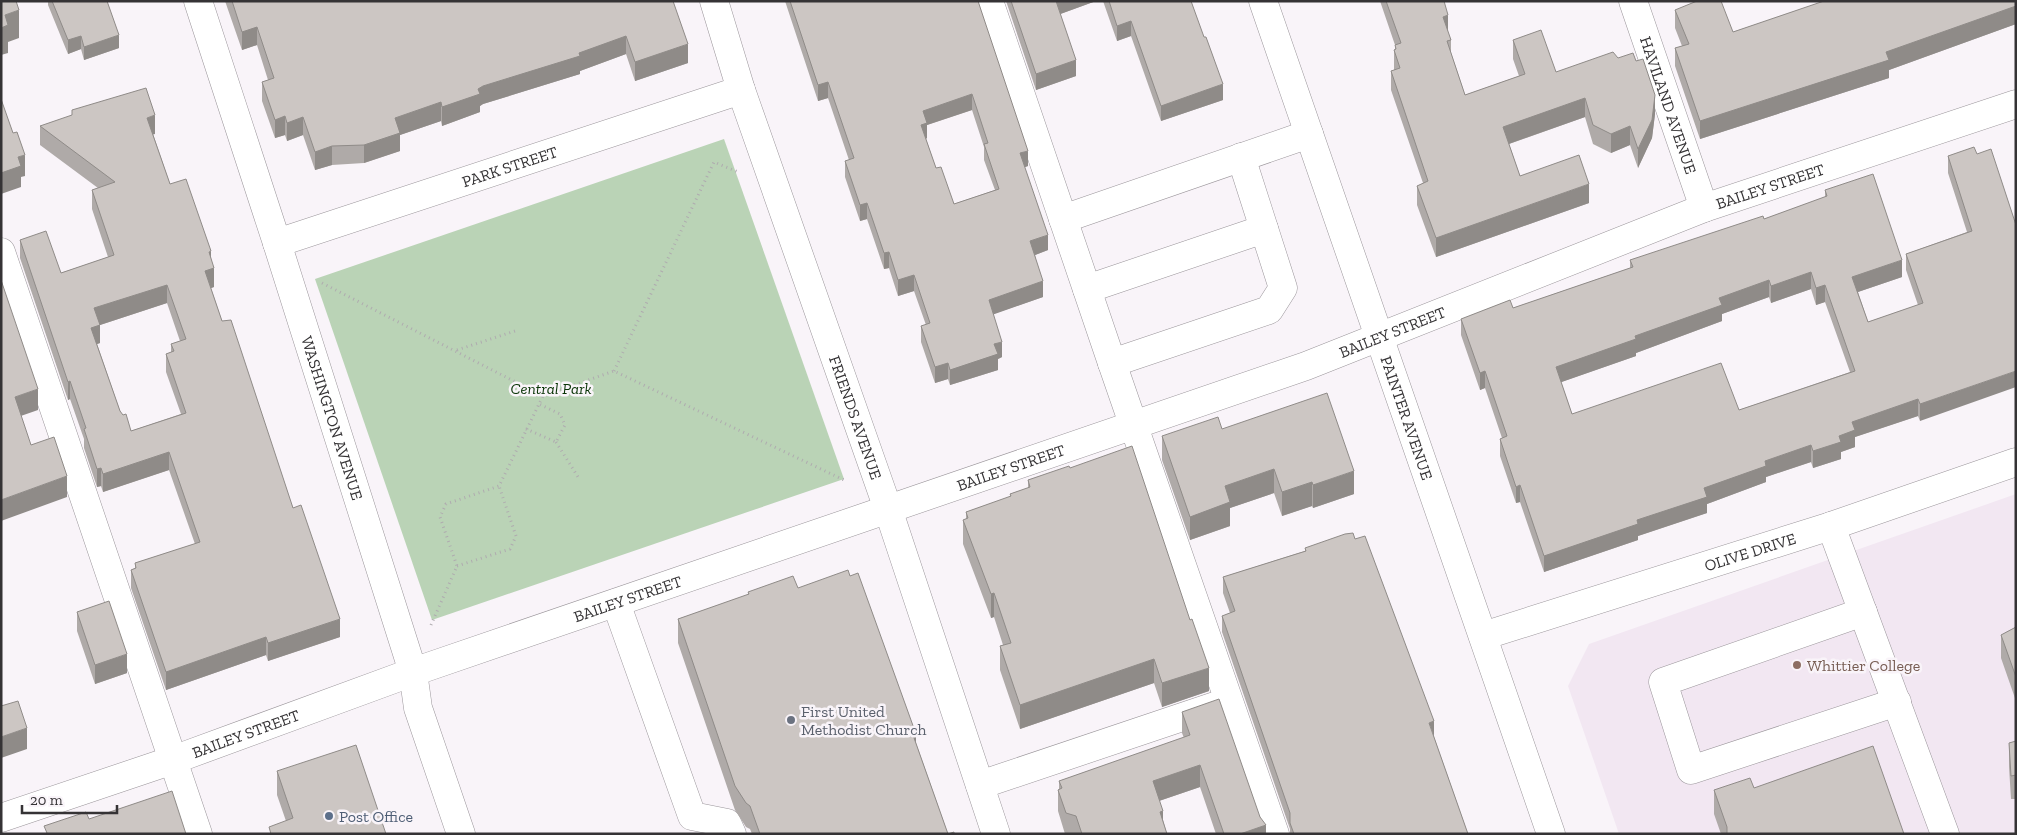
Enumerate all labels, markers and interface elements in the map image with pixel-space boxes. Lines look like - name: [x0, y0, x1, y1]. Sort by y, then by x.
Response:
- street label: HAVILAND AVENUE: [1636, 34, 1701, 176]
- street label: PARK STREET: [460, 142, 560, 191]
- street label: BAILEY STREET: [1714, 160, 1827, 213]
- street label: BAILEY STREET: [1336, 302, 1449, 362]
- street label: WASHINGTON AVENUE: [297, 334, 367, 502]
- street label: FRIENDS AVENUE: [825, 353, 886, 482]
- street label: PAINTER AVENUE: [1376, 353, 1437, 482]
- park label: Central Park: [510, 379, 592, 398]
- street label: BAILEY STREET: [954, 440, 1068, 495]
- street label: OLIVE DRIVE: [1702, 529, 1798, 575]
- street label: BAILEY STREET: [571, 572, 684, 626]
- place label: Whittier College: [1807, 656, 1920, 675]
- marker: Whittier College: [1791, 659, 1803, 671]
- place label: First United Methodist Church: [801, 702, 927, 739]
- street label: BAILEY STREET: [190, 705, 302, 762]
- marker: First United Methodist Church: [785, 714, 797, 726]
- scale bar: [22, 782, 118, 814]
- text: 20 m: [30, 791, 63, 809]
- place label: Post Office: [339, 807, 413, 826]
- marker: Post Office: [323, 810, 335, 822]

